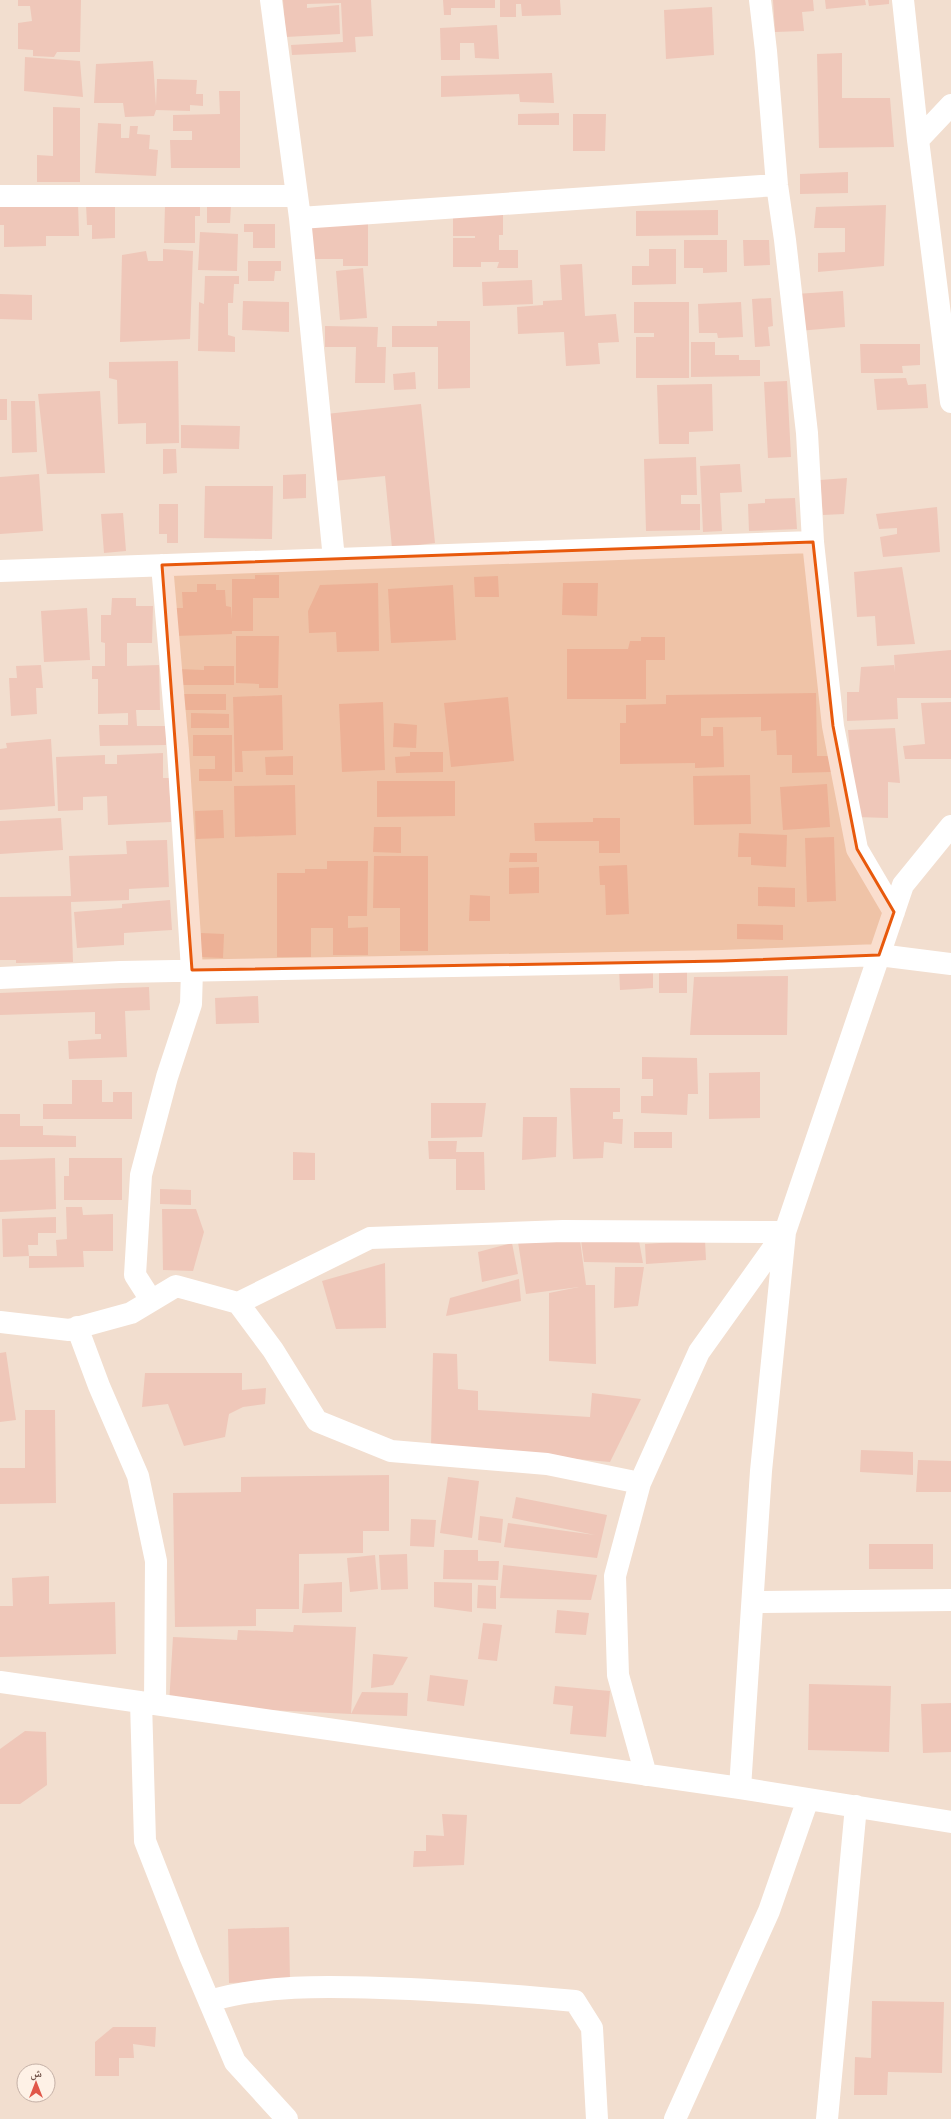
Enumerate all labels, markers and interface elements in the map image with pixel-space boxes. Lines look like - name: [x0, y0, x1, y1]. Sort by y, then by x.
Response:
- north arrow: [16, 2063, 56, 2103]
- text: ش: [30, 2065, 42, 2081]

